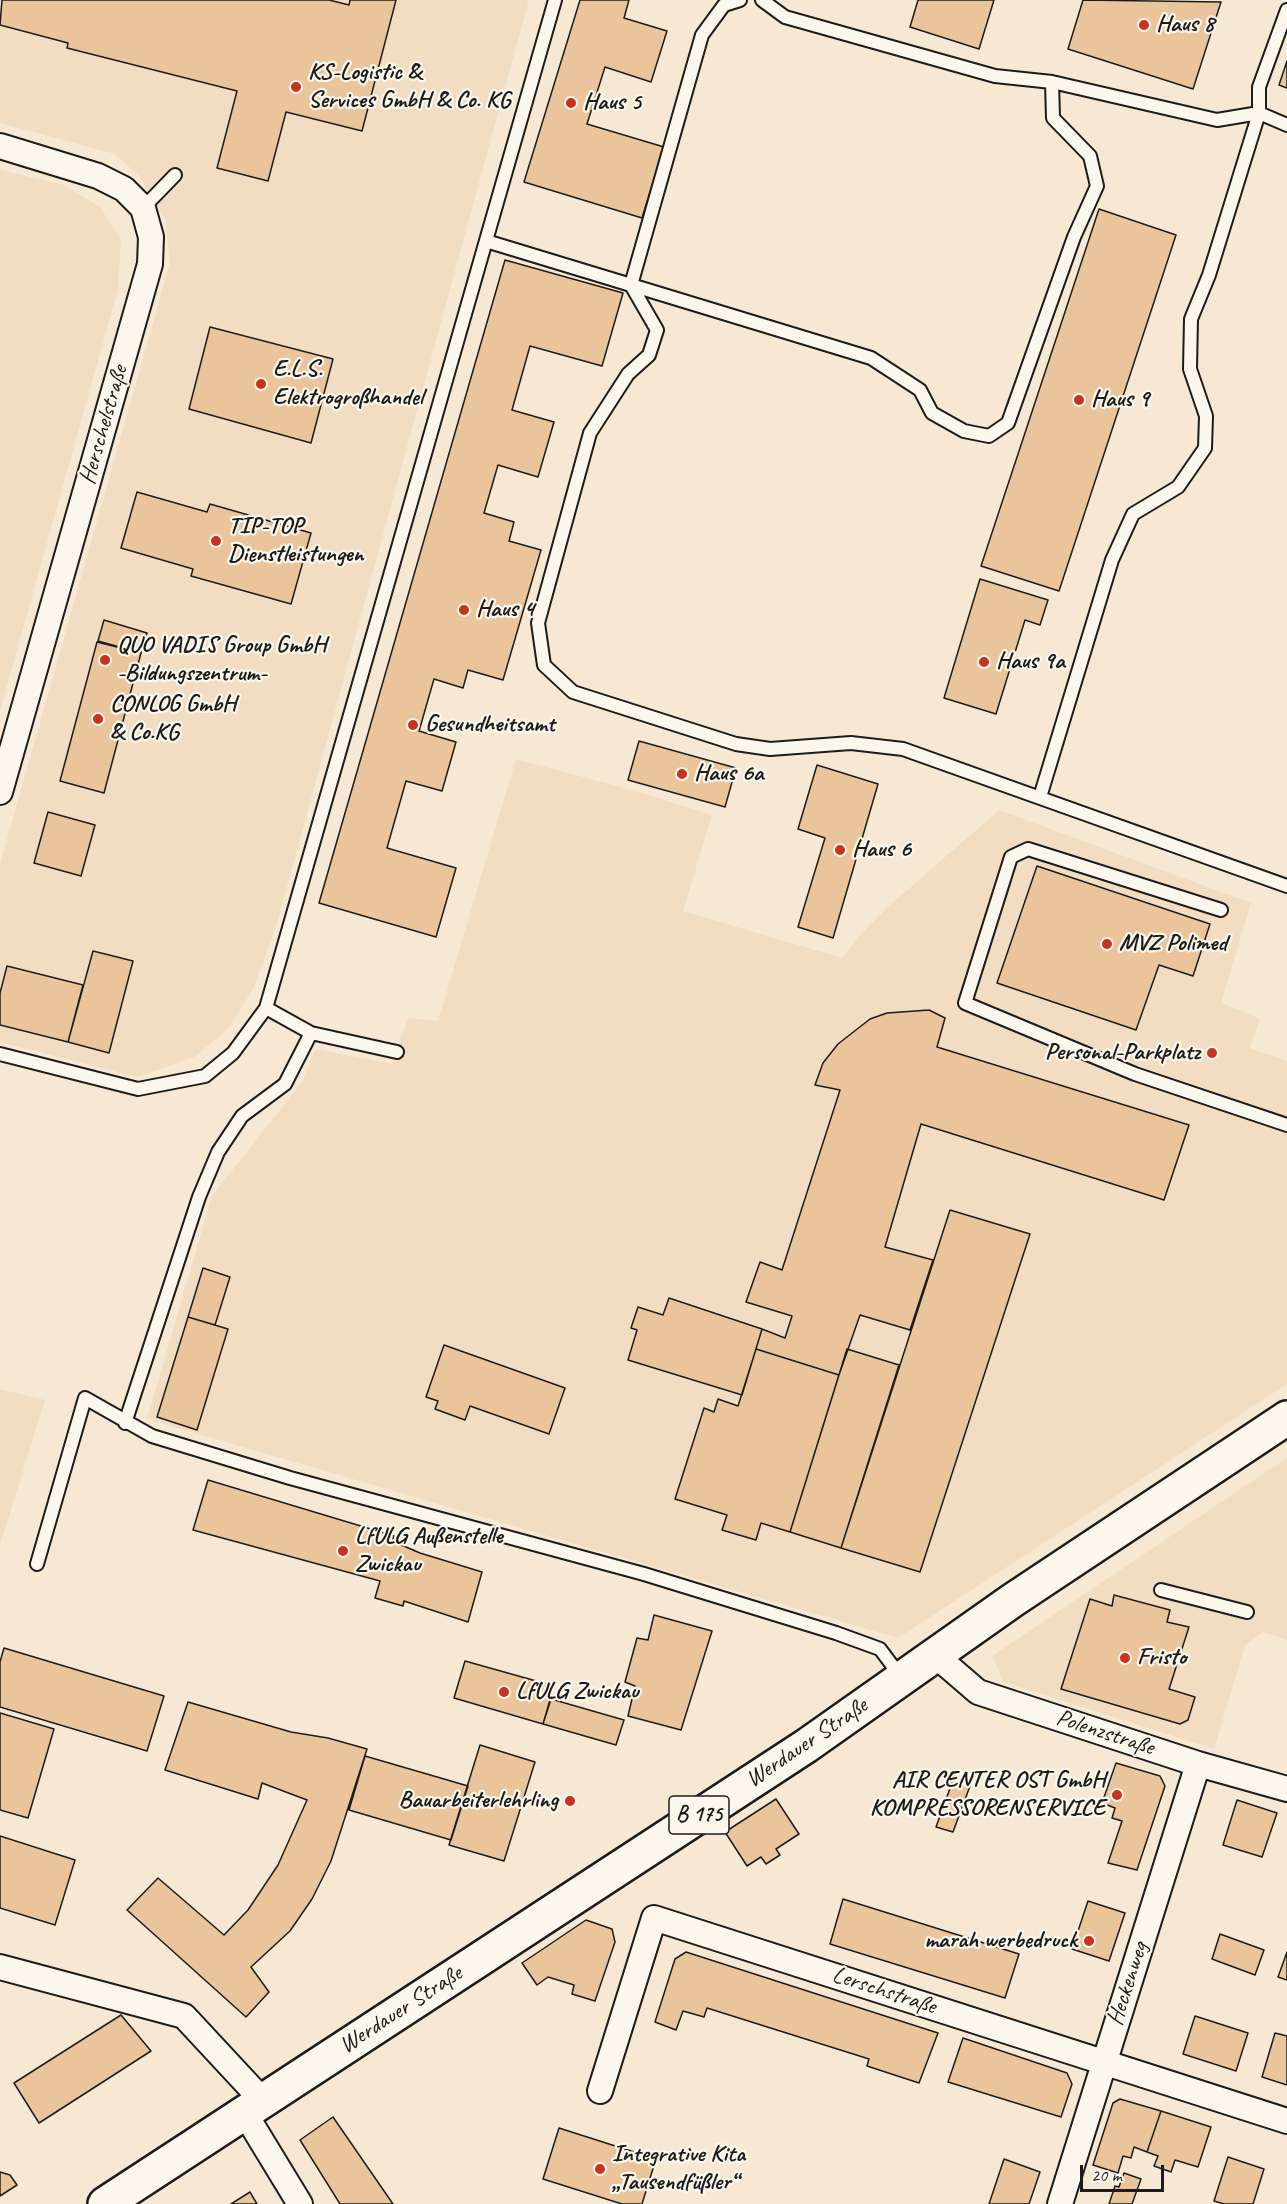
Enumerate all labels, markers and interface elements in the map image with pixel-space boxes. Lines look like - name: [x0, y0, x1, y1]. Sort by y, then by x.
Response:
- place label: Haus 8: [1156, 11, 1214, 39]
- marker: Haus 8: [1137, 18, 1151, 32]
- place label: KS-Logistic & Services GmbH & Co. KG: [308, 59, 510, 115]
- marker: KS-Logistic & Services GmbH & Co. KG: [289, 80, 303, 94]
- place label: Haus 5: [583, 89, 641, 117]
- marker: Haus 5: [564, 96, 578, 110]
- place label: E.L.S. Elektrogroßhandel: [273, 356, 423, 412]
- street label: Herschelstraße: [73, 362, 135, 488]
- marker: E.L.S. Elektrogroßhandel: [254, 377, 268, 391]
- place label: Haus 9: [1091, 386, 1149, 414]
- marker: Haus 9: [1072, 393, 1086, 407]
- place label: TIP-TOP Dienstleistungen: [228, 513, 364, 569]
- marker: TIP-TOP Dienstleistungen: [209, 534, 223, 548]
- place label: Haus 4: [476, 596, 534, 624]
- marker: Haus 4: [457, 603, 471, 617]
- place label: QUO VADIS Group GmbH -Bildungszentrum-: [117, 632, 326, 688]
- place label: Haus 9a: [996, 648, 1065, 676]
- marker: QUO VADIS Group GmbH -Bildungszentrum-: [98, 653, 112, 667]
- marker: Haus 9a: [977, 655, 991, 669]
- place label: CONLOG GmbH & Co.KG: [110, 691, 236, 747]
- place label: Gesundheitsamt: [425, 711, 555, 739]
- marker: CONLOG GmbH & Co.KG: [91, 712, 105, 726]
- marker: Gesundheitsamt: [406, 718, 420, 732]
- place label: Haus 6a: [694, 760, 764, 788]
- marker: Haus 6a: [675, 767, 689, 781]
- place label: Haus 6: [852, 836, 911, 864]
- marker: Haus 6: [833, 843, 847, 857]
- place label: MVZ Polimed: [1119, 930, 1227, 958]
- marker: MVZ Polimed: [1100, 937, 1114, 951]
- place label: Personal-Parkplatz: [1045, 1039, 1200, 1067]
- marker: Personal-Parkplatz: [1205, 1046, 1219, 1060]
- place label: LfULG Außenstelle Zwickau: [355, 1523, 503, 1579]
- marker: LfULG Außenstelle Zwickau: [336, 1544, 350, 1558]
- place label: Fristo: [1137, 1644, 1186, 1672]
- marker: Fristo: [1118, 1651, 1132, 1665]
- place label: LfULG Zwickau: [516, 1678, 638, 1706]
- marker: LfULG Zwickau: [497, 1685, 511, 1699]
- street label: Werdauer Straße: [741, 1692, 873, 1794]
- street label: Polenzstraße: [1052, 1704, 1158, 1762]
- place label: AIR CENTER OST GmbH KOMPRESSORENSERVICE: [870, 1767, 1105, 1823]
- place label: Bauarbeiterlehrling: [398, 1787, 558, 1815]
- marker: AIR CENTER OST GmbH KOMPRESSORENSERVICE: [1110, 1788, 1124, 1802]
- marker: Bauarbeiterlehrling: [563, 1794, 577, 1808]
- road number: B 175: [669, 1796, 729, 1834]
- place label: marah werbedruck: [924, 1927, 1077, 1955]
- marker: marah werbedruck: [1082, 1934, 1096, 1948]
- street label: Heckenweg: [1101, 1939, 1155, 2029]
- street label: Werdauer Straße: [334, 1960, 468, 2060]
- street label: Lerschstraße: [828, 1961, 940, 2021]
- place label: Integrative Kita „Tausendfüßler“: [612, 2141, 745, 2197]
- scale bar: [1083, 2153, 1167, 2191]
- marker: Integrative Kita „Tausendfüßler“: [593, 2162, 607, 2176]
- text: 20 m: [1091, 2164, 1122, 2186]

